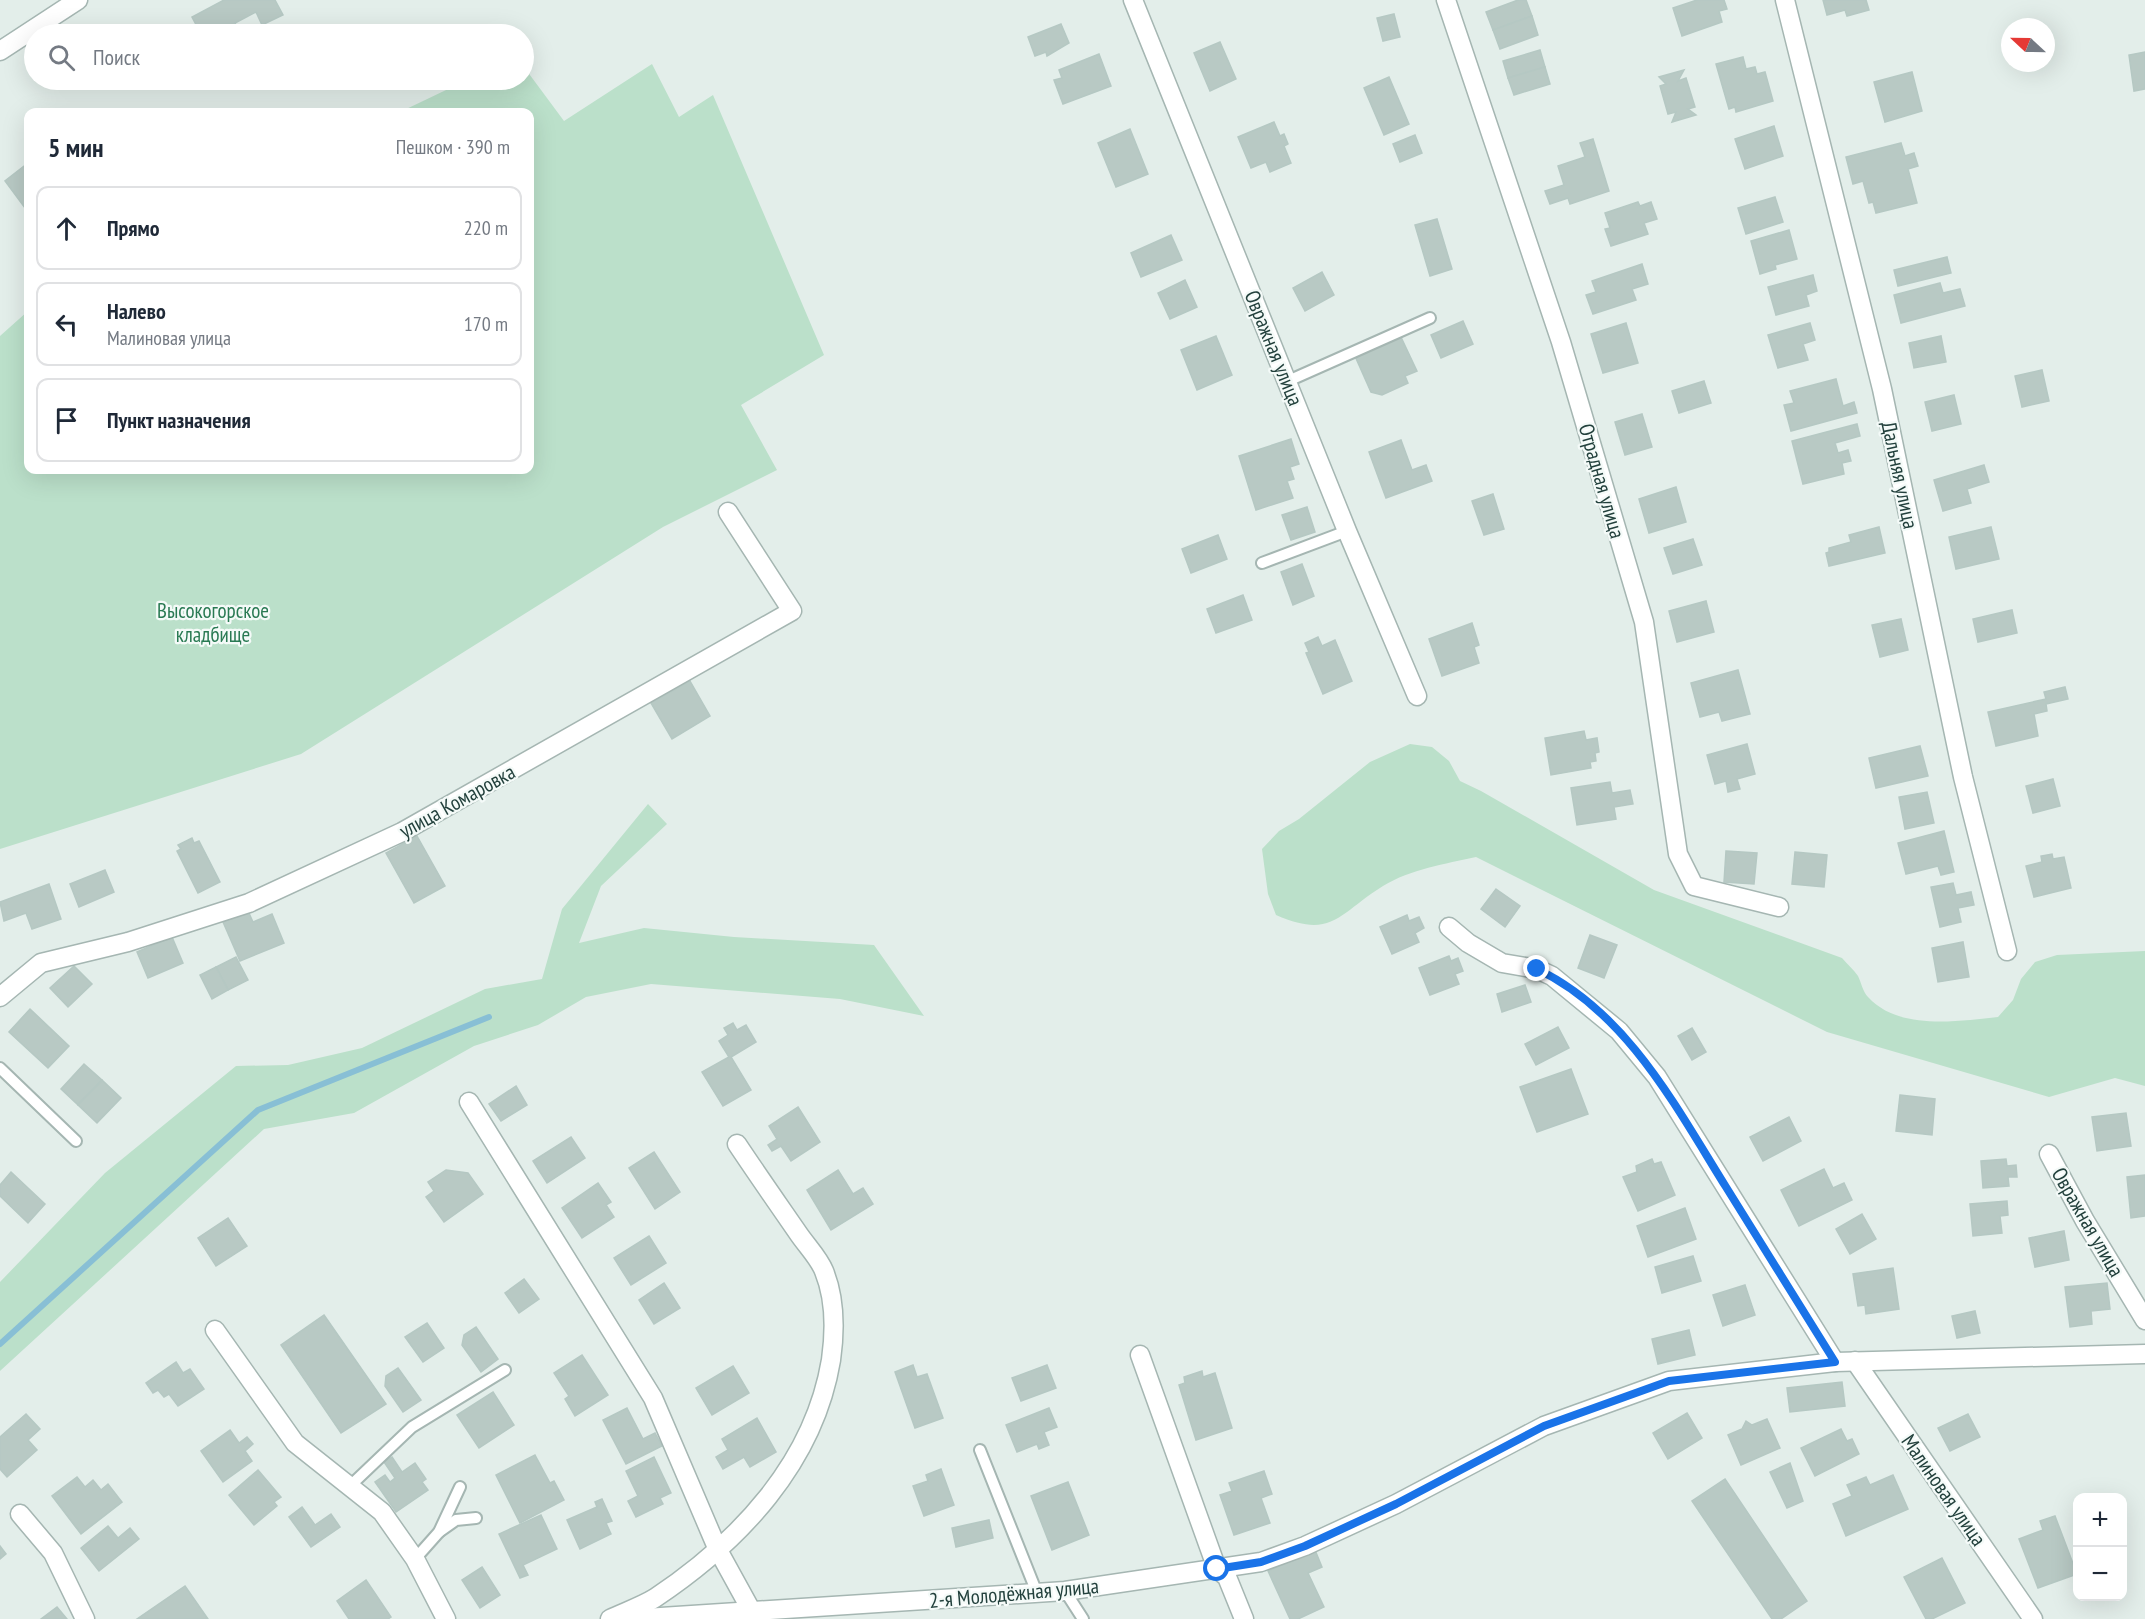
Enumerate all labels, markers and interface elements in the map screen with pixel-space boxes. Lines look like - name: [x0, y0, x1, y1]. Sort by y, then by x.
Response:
- north arrow: [2001, 18, 2055, 72]
- search box: [24, 24, 534, 90]
- icon: search: [45, 41, 78, 74]
- text: Поиск: [93, 43, 140, 71]
- text: 5 мин: [48, 131, 103, 164]
- text: Пешком · 390 m: [396, 134, 510, 160]
- icon: ahead: [50, 212, 83, 245]
- text: Прямо: [107, 214, 160, 242]
- text: 220 m: [464, 215, 508, 241]
- street label: Овражная улица: [1239, 286, 1309, 410]
- text: Налево: [107, 297, 166, 325]
- icon: left: [50, 308, 83, 341]
- text: 170 m: [464, 311, 508, 337]
- text: Малиновая улица: [107, 325, 231, 351]
- icon: arrive: [50, 404, 83, 437]
- text: Пункт назначения: [107, 406, 251, 434]
- street label: Дальняя улица: [1875, 419, 1925, 531]
- street label: Отрадная улица: [1573, 421, 1631, 541]
- park label: Высокогорское кладбище: [157, 597, 269, 648]
- street label: улица Комаровка: [394, 758, 520, 844]
- route end: [1523, 955, 1549, 981]
- street label: Овражная улица: [2046, 1162, 2130, 1282]
- street label: Малиновая улица: [1896, 1429, 1992, 1551]
- map controls: [2073, 1493, 2127, 1601]
- button: +: [2073, 1493, 2127, 1547]
- button: −: [2073, 1547, 2127, 1601]
- route start: [1203, 1555, 1229, 1581]
- street label: 2-я Молодёжная улица: [928, 1572, 1100, 1614]

